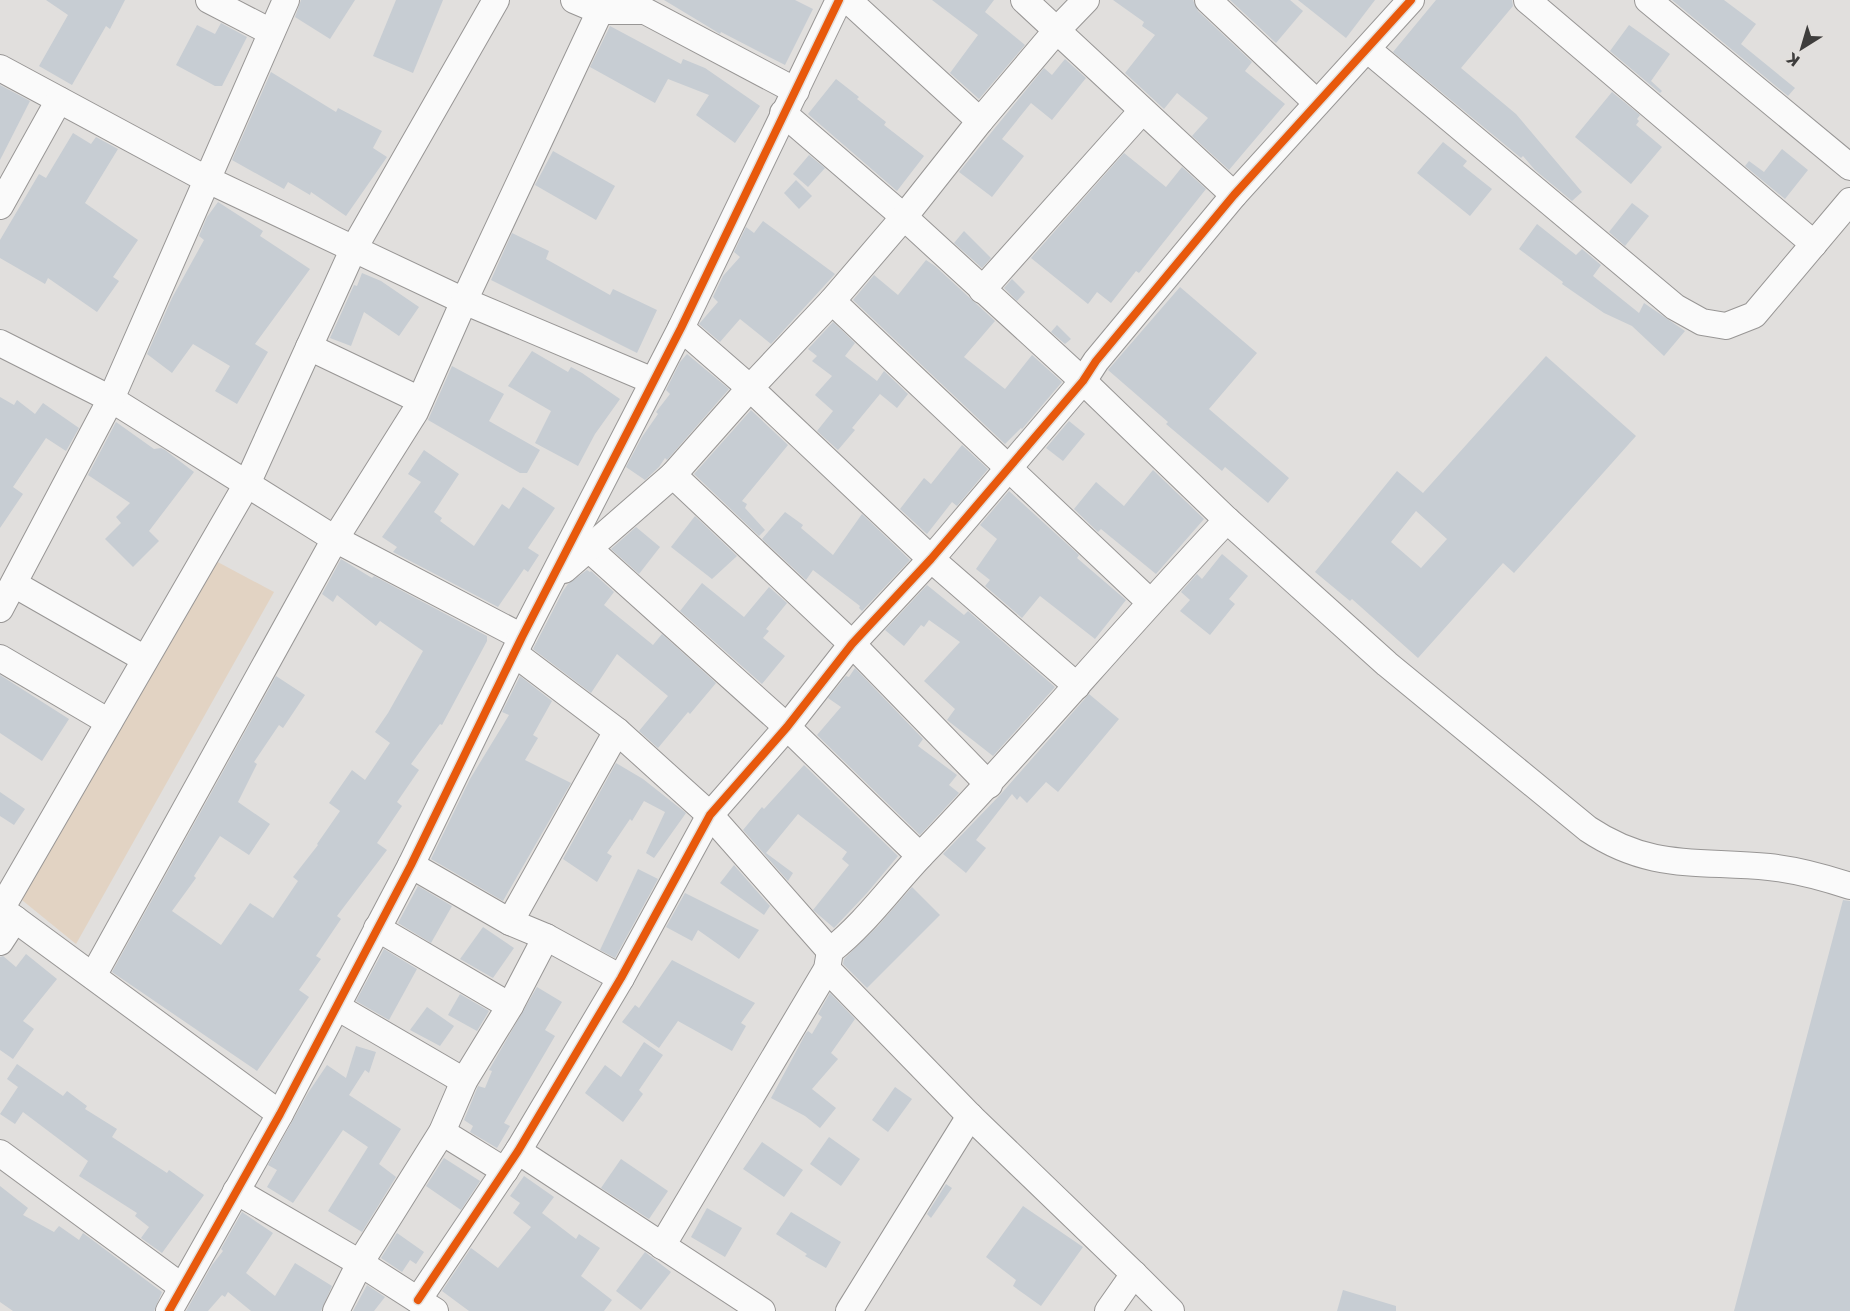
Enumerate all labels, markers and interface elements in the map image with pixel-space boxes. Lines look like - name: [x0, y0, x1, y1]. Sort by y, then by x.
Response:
- north arrow: [1772, 18, 1832, 78]
- text: K: [1781, 47, 1805, 72]

